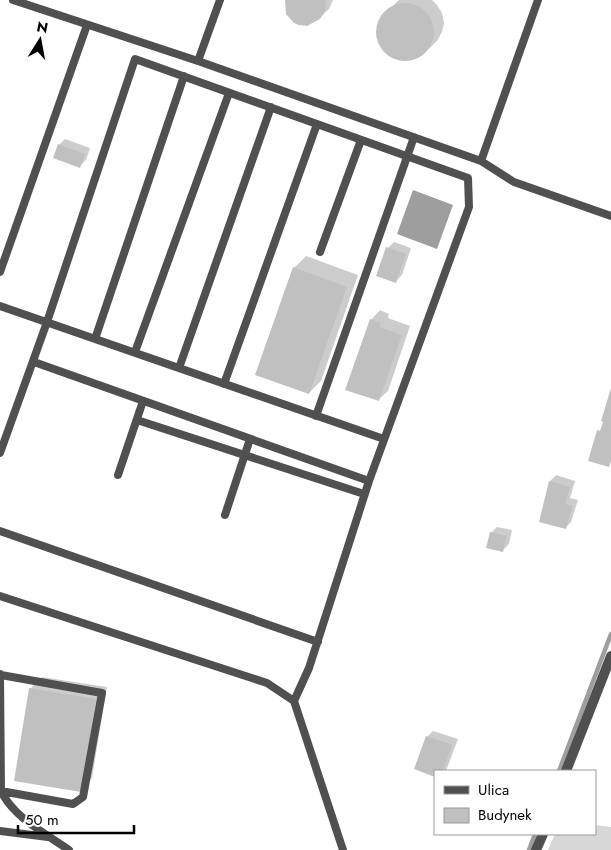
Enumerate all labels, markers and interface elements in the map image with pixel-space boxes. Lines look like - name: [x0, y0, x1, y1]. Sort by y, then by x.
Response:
- north arrow: [15, 15, 65, 65]
- text: N: [35, 16, 50, 38]
- legend: [434, 770, 596, 835]
- text: Ulica: [478, 779, 509, 801]
- scale bar: [18, 802, 134, 834]
- text: Budynek: [478, 804, 532, 826]
- text: 50 m: [25, 809, 59, 831]

